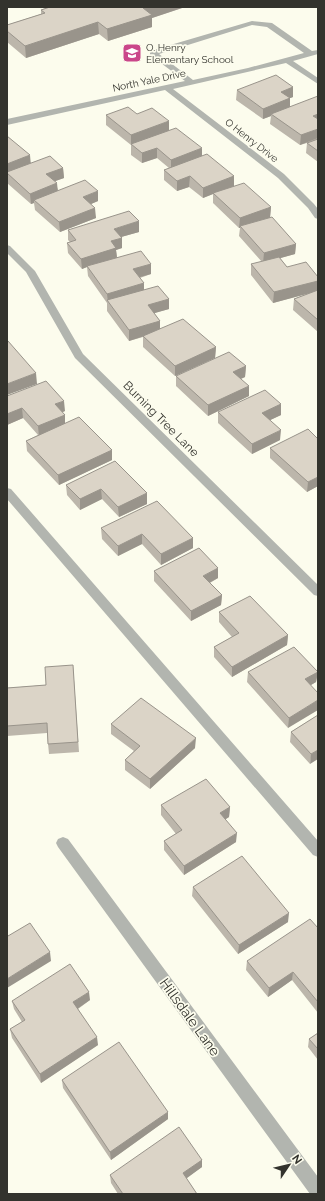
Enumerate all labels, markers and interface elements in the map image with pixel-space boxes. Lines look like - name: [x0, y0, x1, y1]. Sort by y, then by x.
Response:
- school or university icon: O. Henry Elementary School: [121, 42, 143, 64]
- place label: O. Henry Elementary School: [146, 42, 234, 65]
- street label: North Yale Drive: [112, 67, 187, 94]
- street label: O Henry Drive: [223, 116, 280, 165]
- street label: Burning Tree Lane: [120, 378, 202, 460]
- street label: Hillsdale Lane: [157, 975, 223, 1059]
- north arrow: [269, 1145, 309, 1185]
- text: N: [289, 1152, 305, 1167]

